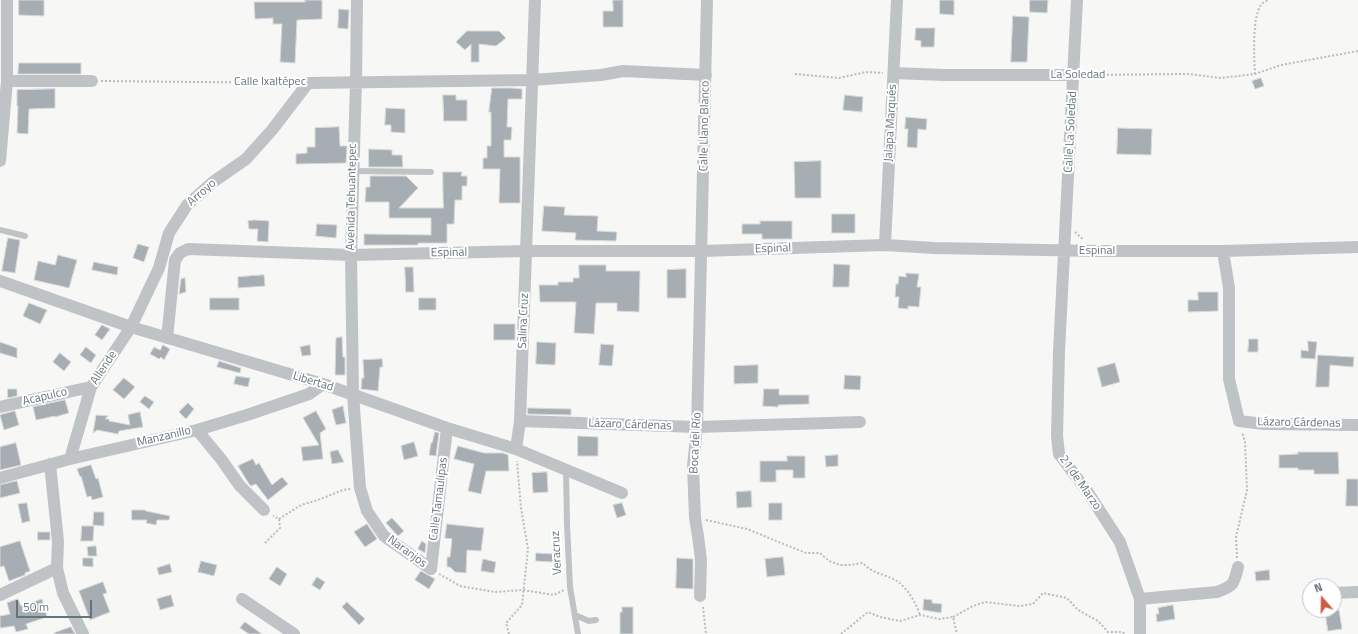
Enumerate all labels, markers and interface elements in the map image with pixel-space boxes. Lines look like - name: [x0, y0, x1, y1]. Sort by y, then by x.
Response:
- street label: La Soledad: [1051, 68, 1105, 82]
- street label: Calle Ixaltépec: [234, 75, 306, 89]
- street label: Calle Llano Blanco: [697, 80, 713, 172]
- street label: Jalapa Marqués: [882, 84, 900, 162]
- street label: Calle La Soledad: [1062, 91, 1080, 173]
- street label: Avenida Tehuantepec: [344, 143, 360, 251]
- street label: Arroyo: [185, 177, 219, 209]
- street label: Espinal: [755, 241, 791, 257]
- street label: Espinal: [1079, 244, 1115, 258]
- street label: Espinal: [431, 245, 467, 261]
- street label: Salina Cruz: [516, 293, 532, 349]
- street label: Allende: [88, 348, 120, 388]
- street label: Libertad: [291, 369, 335, 395]
- street label: Acapulco: [21, 385, 69, 409]
- street label: Boca del Río: [687, 412, 705, 474]
- street label: Lázaro Cárdenas: [1257, 415, 1341, 431]
- street label: Lázaro Cárdenas: [588, 416, 672, 434]
- street label: Manzanillo: [136, 424, 192, 450]
- street label: 21 de Marzo: [1056, 453, 1104, 513]
- street label: Calle Tamaulipas: [427, 457, 451, 541]
- street label: Veracruz: [549, 531, 565, 575]
- street label: Naranjos: [384, 533, 430, 571]
- north arrow: [1302, 578, 1342, 618]
- text: N: [1312, 579, 1325, 596]
- scale bar: [18, 592, 94, 618]
- text: 50 m: [23, 597, 49, 616]

